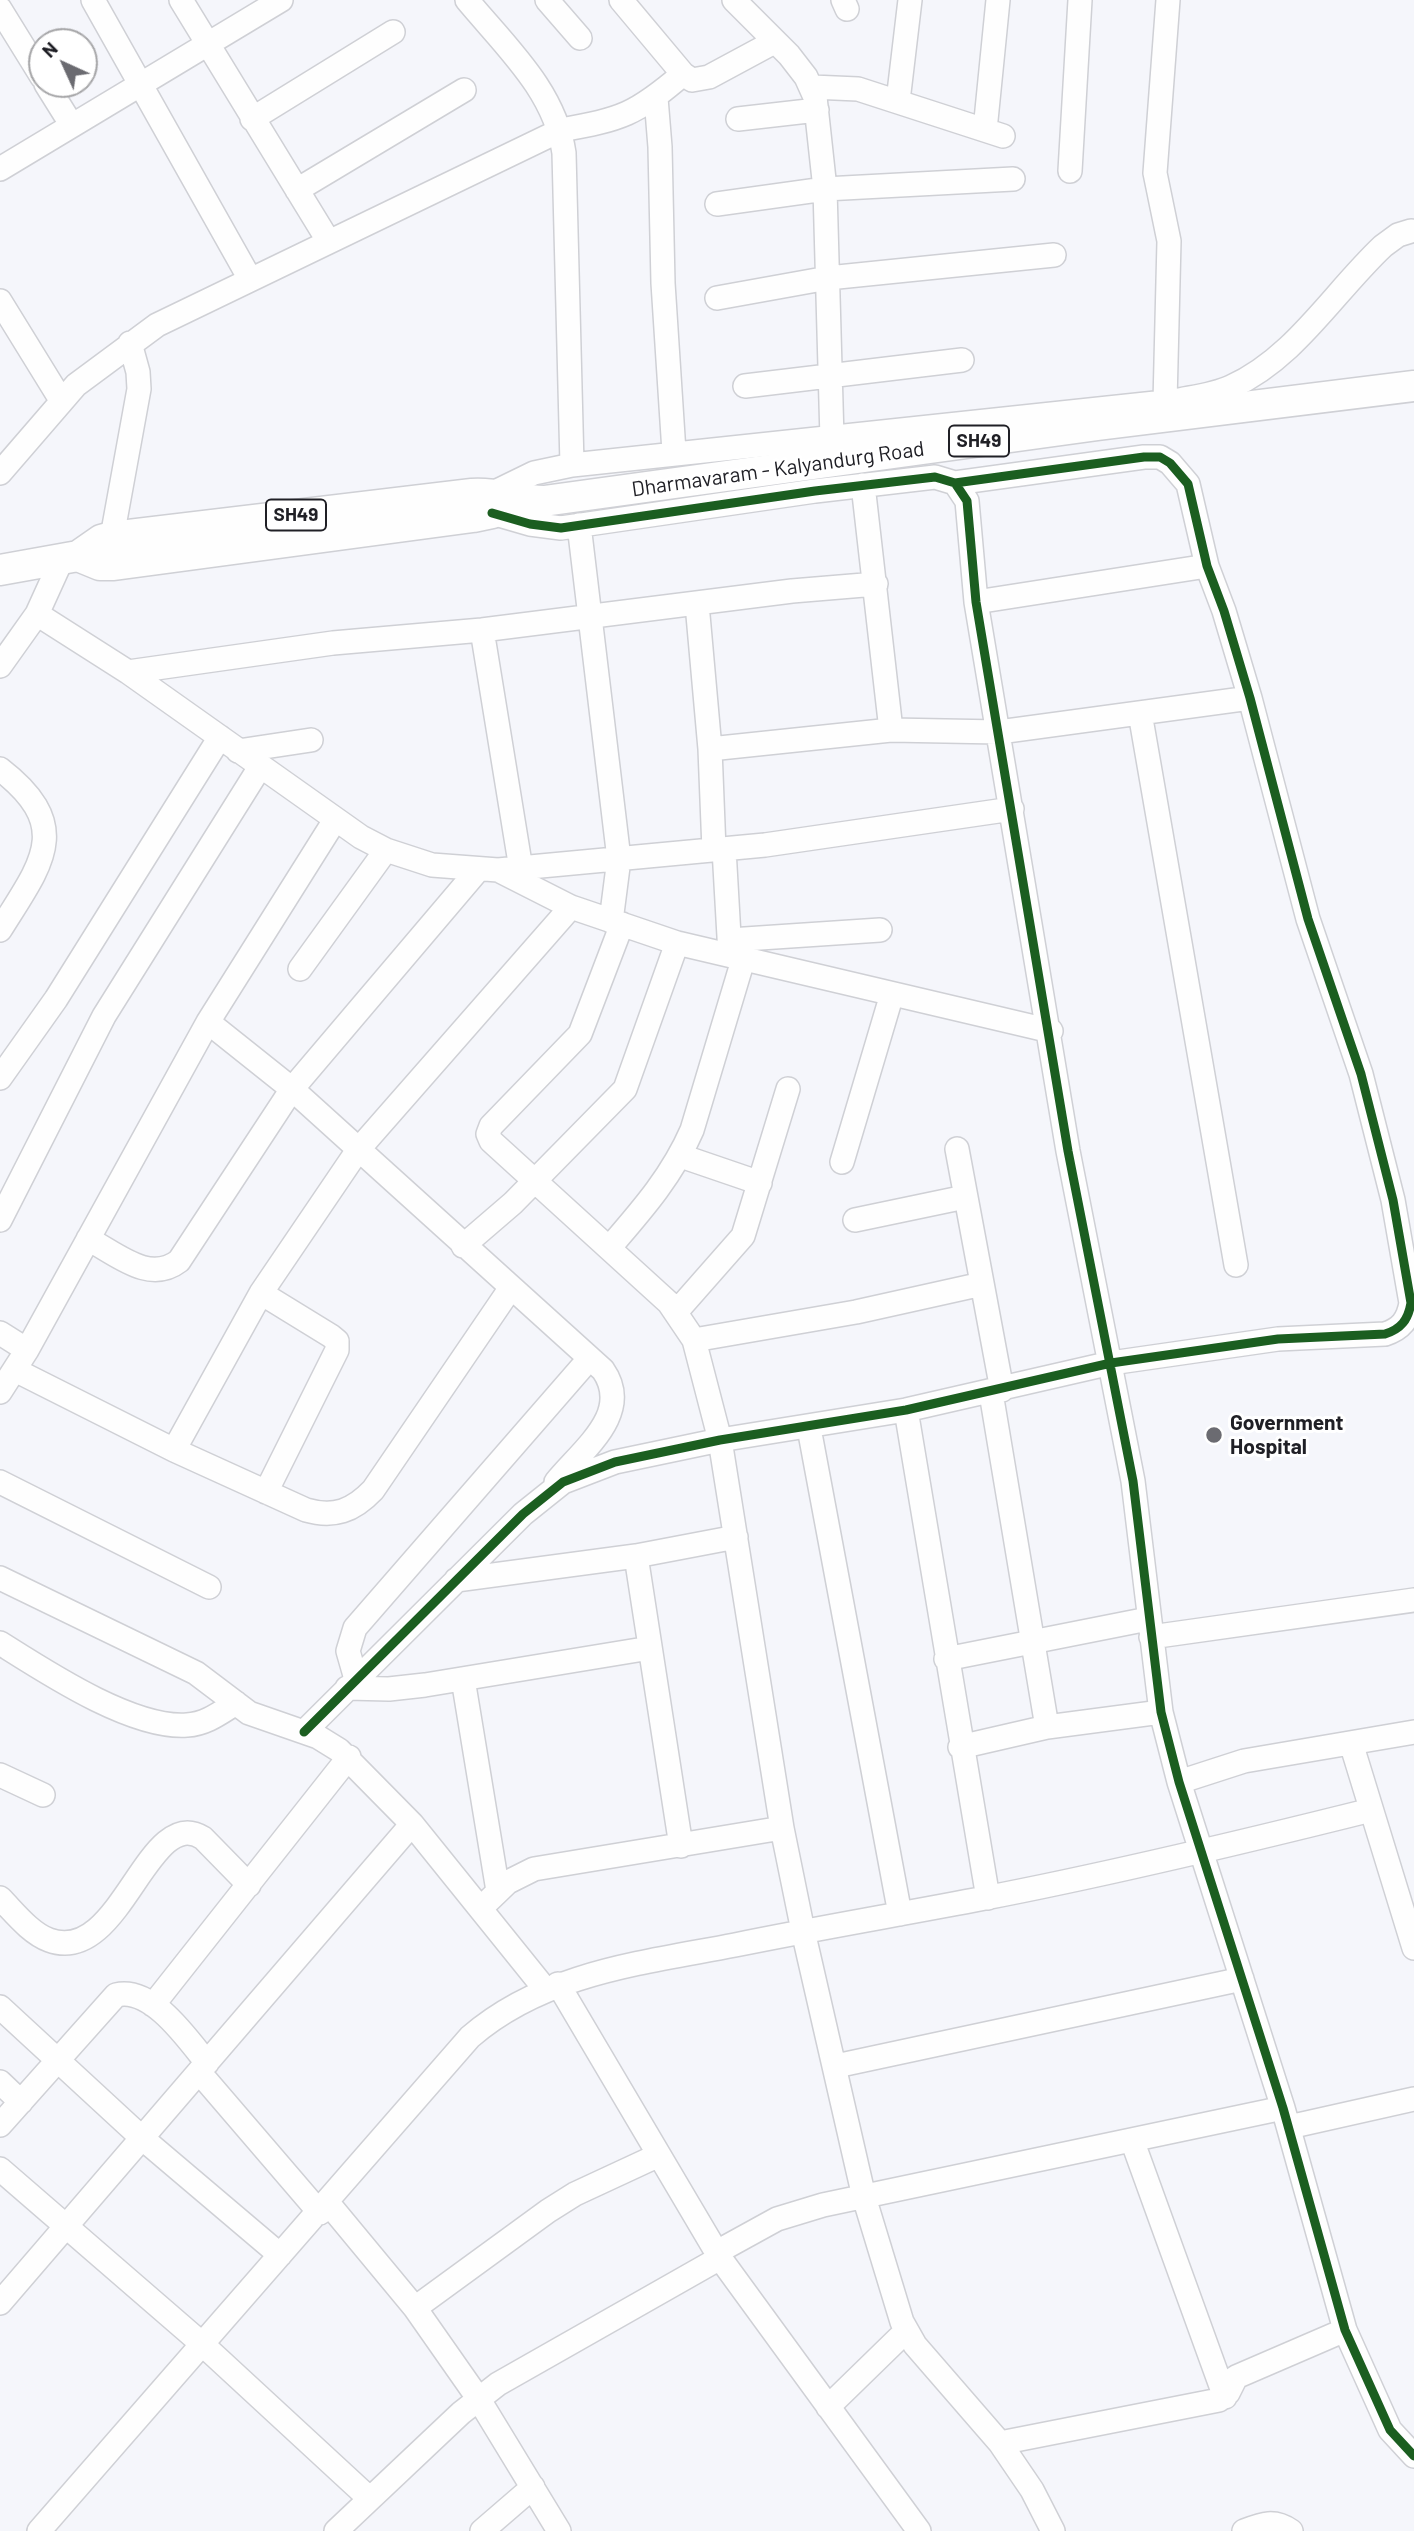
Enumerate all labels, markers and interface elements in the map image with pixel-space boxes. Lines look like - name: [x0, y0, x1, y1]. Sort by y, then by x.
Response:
- north arrow: [28, 28, 98, 98]
- text: N: [37, 37, 62, 62]
- road number: SH49: [949, 426, 1009, 456]
- street label: Dharmavaram - Kalyandurg Road: [630, 436, 926, 502]
- road number: SH49: [266, 500, 326, 530]
- place label: Government Hospital: [1230, 1410, 1344, 1460]
- marker: Government Hospital: [1204, 1425, 1224, 1445]

